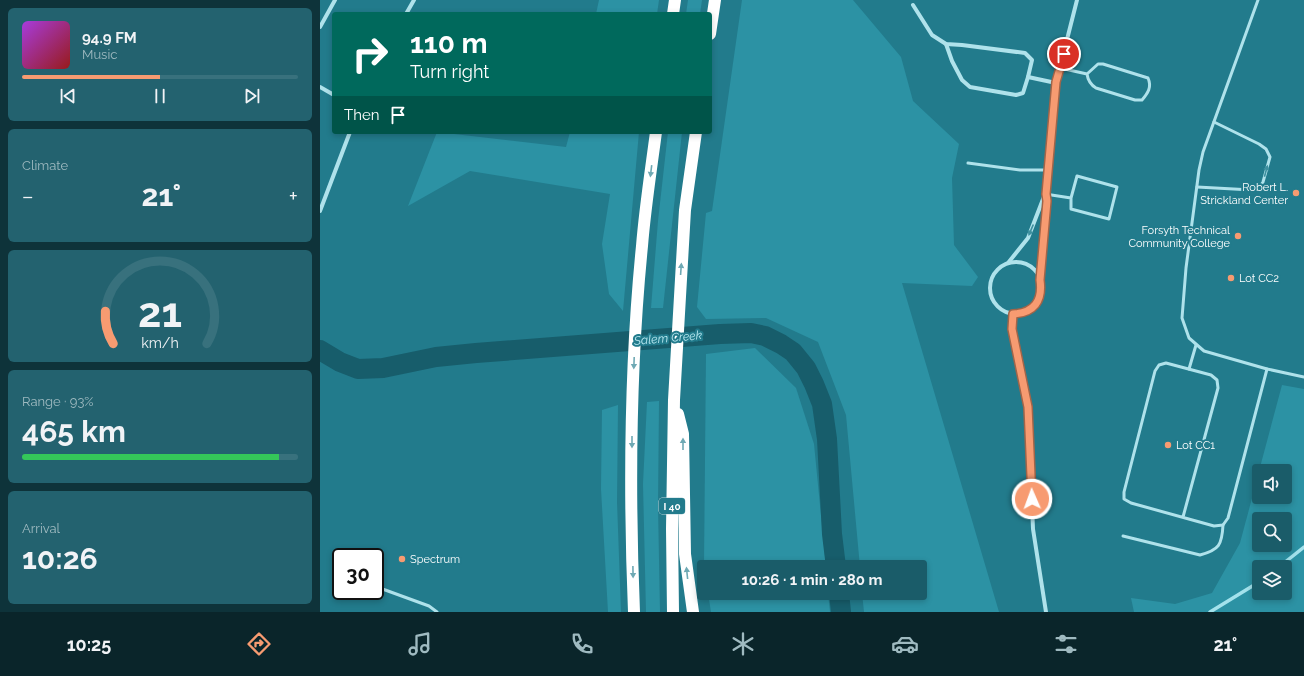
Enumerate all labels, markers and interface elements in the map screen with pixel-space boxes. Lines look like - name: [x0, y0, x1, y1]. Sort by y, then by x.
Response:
- text: 110 m: [410, 27, 488, 60]
- icon: right: [344, 28, 396, 80]
- text: 94.9 FM: [82, 29, 137, 47]
- pin: [1047, 37, 1081, 71]
- icon: arrive: [1053, 43, 1075, 65]
- text: Music: [82, 47, 117, 62]
- text: Turn right: [410, 61, 489, 82]
- icon: previous: [57, 85, 79, 107]
- icon: pause: [149, 85, 171, 107]
- icon: next: [241, 85, 263, 107]
- icon: arrive: [387, 104, 409, 126]
- text: Then: [344, 106, 379, 124]
- text: Climate: [22, 158, 68, 173]
- one-way arrow: [648, 165, 654, 177]
- one-way arrow: [1263, 165, 1269, 177]
- text: 21°: [142, 178, 181, 213]
- place label: Robert L. Strickland Center: [1200, 181, 1288, 207]
- text: −: [22, 183, 34, 209]
- text: +: [289, 183, 298, 209]
- marker: Robert L. Strickland Center: [1291, 188, 1301, 198]
- one-way arrow: [1028, 224, 1034, 235]
- place label: Forsyth Technical Community College: [1128, 224, 1231, 250]
- marker: Forsyth Technical Community College: [1233, 231, 1243, 241]
- one-way arrow: [678, 263, 685, 275]
- place label: Lot CC2: [1239, 272, 1279, 285]
- marker: Lot CC2: [1226, 273, 1236, 283]
- text: 21: [138, 288, 182, 337]
- water label: Salem Creek: [632, 328, 703, 348]
- text: km/h: [141, 335, 179, 351]
- one-way arrow: [631, 357, 637, 370]
- text: Range · 93%: [22, 394, 94, 409]
- text: 465 km: [22, 414, 126, 449]
- one-way arrow: [629, 436, 635, 449]
- one-way arrow: [680, 437, 686, 450]
- place label: Lot CC1: [1176, 439, 1215, 452]
- marker: Lot CC1: [1163, 440, 1173, 450]
- map controls: [1252, 464, 1292, 600]
- button: sound: [1252, 464, 1292, 504]
- position arrow: [1011, 478, 1053, 520]
- road number: I 40: [659, 498, 685, 514]
- button: search: [1252, 512, 1292, 552]
- text: Arrival: [22, 521, 60, 536]
- text: 10:26: [22, 541, 98, 576]
- speed limit sign: 30: [332, 548, 384, 600]
- place label: Spectrum: [410, 553, 460, 566]
- marker: Spectrum: [397, 554, 407, 564]
- button: layers: [1252, 560, 1292, 600]
- one-way arrow: [629, 566, 636, 578]
- one-way arrow: [684, 567, 690, 580]
- text: 10:26 · 1 min · 280 m: [741, 571, 883, 589]
- icon: directions: [245, 630, 273, 658]
- icon: music: [406, 630, 434, 658]
- icon: phone: [568, 630, 596, 658]
- icon: climate: [729, 630, 757, 658]
- icon: car: [891, 630, 919, 658]
- icon: filters: [1052, 630, 1080, 658]
- text: 10:25: [67, 634, 111, 655]
- text: 21°: [1213, 634, 1237, 655]

